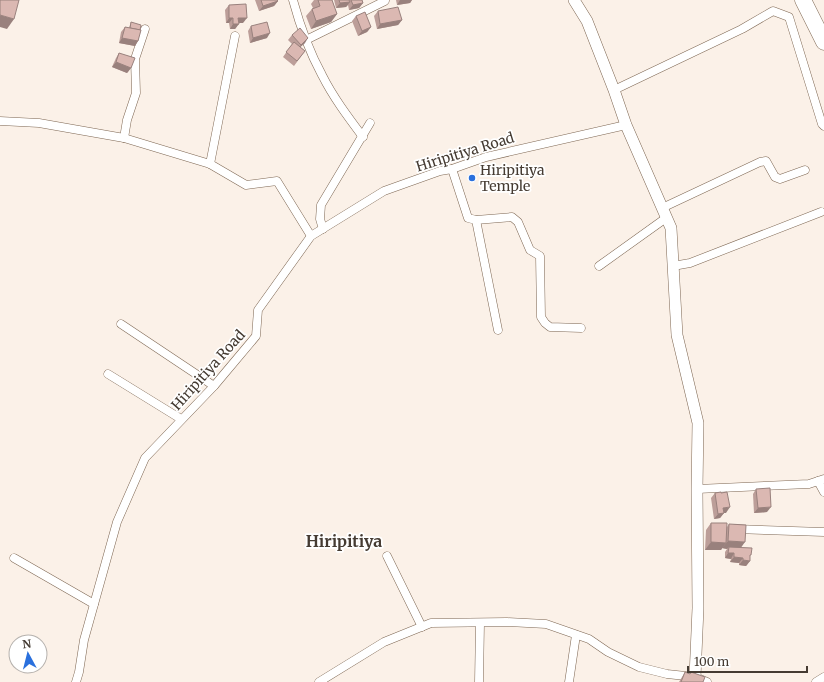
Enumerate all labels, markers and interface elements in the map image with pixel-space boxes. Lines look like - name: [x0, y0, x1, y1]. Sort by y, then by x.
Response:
- street label: Hiripitiya Road: [414, 128, 517, 176]
- place label: Hiripitiya Temple: [480, 161, 545, 195]
- marker: Hiripitiya Temple: [467, 173, 477, 183]
- street label: Hiripitiya Road: [167, 326, 249, 414]
- district label: Hiripitiya: [306, 531, 382, 551]
- north arrow: [8, 634, 48, 674]
- text: N: [22, 637, 32, 652]
- scale bar: [688, 648, 807, 674]
- text: 100 m: [694, 654, 729, 669]

